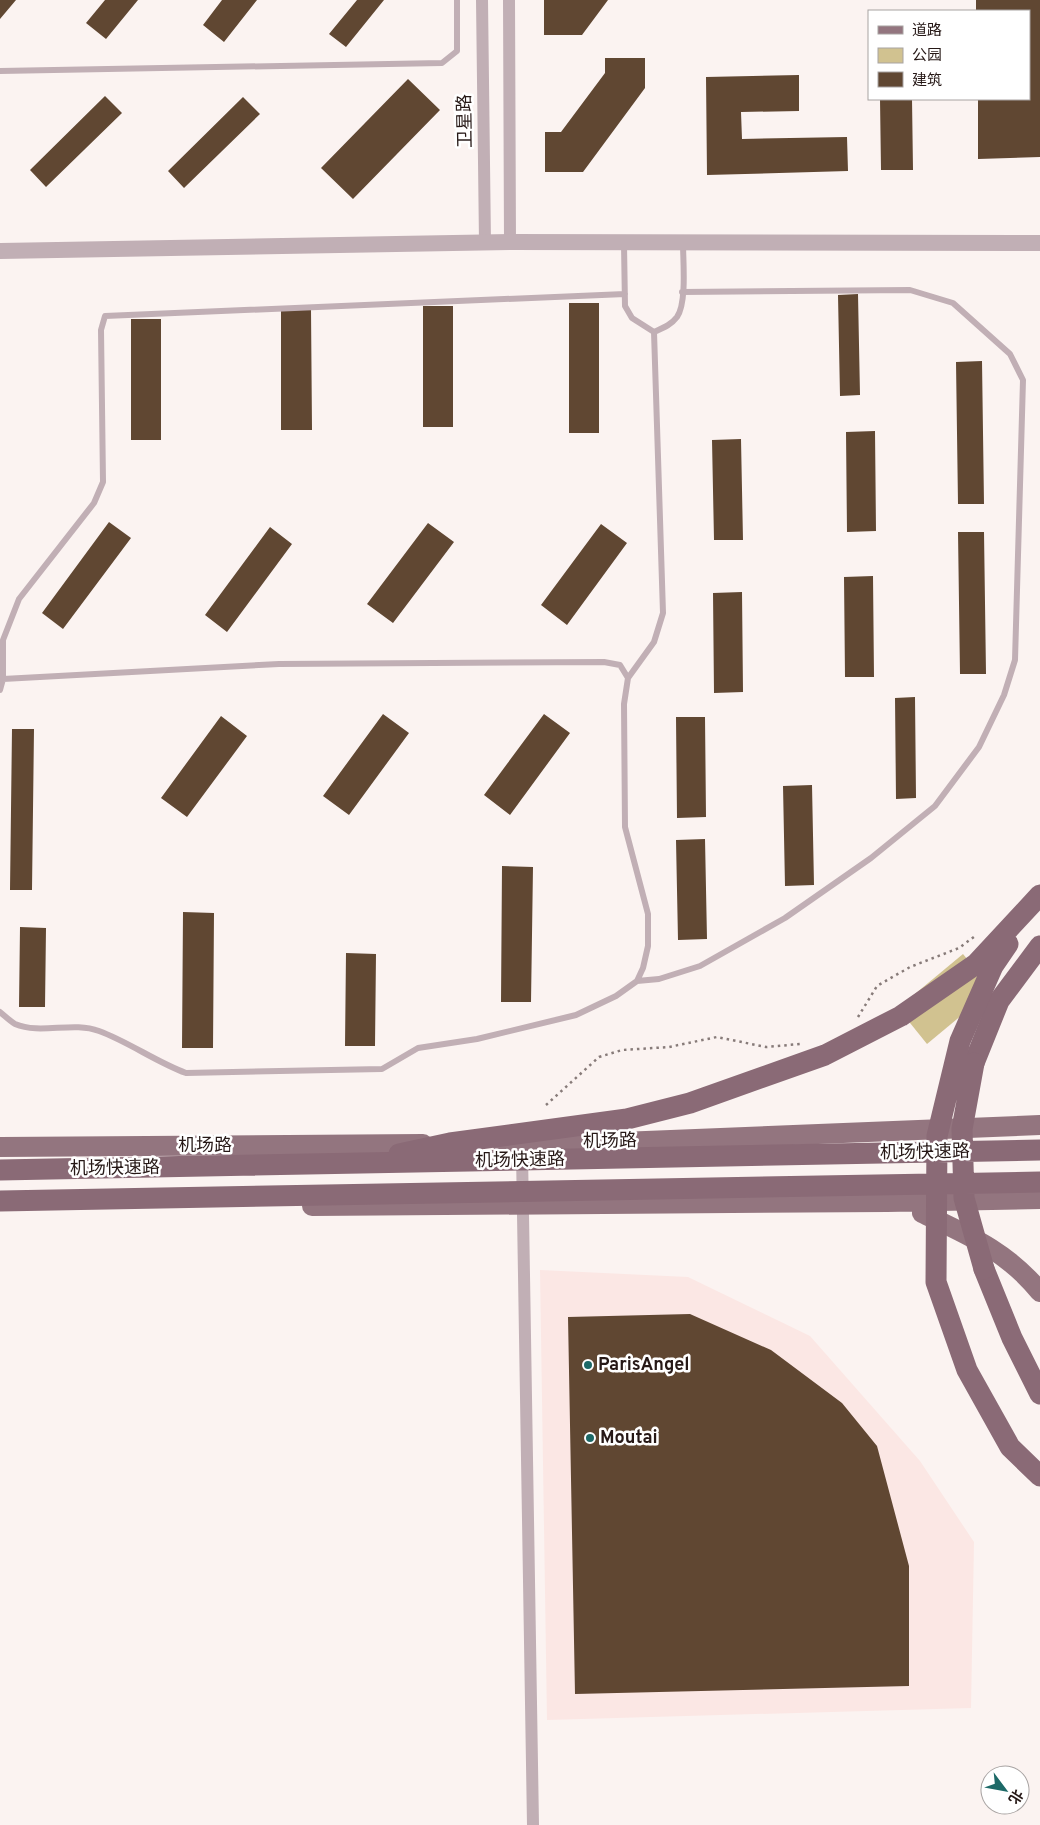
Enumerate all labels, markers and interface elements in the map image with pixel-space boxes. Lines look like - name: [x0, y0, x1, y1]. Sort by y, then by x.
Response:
- legend: [868, 10, 1030, 100]
- text: 道路: [912, 22, 942, 41]
- text: 公园: [912, 47, 942, 66]
- text: 建筑: [912, 72, 942, 91]
- street label: 卫星路: [454, 94, 478, 148]
- street label: 机场路: [583, 1130, 637, 1154]
- street label: 机场路: [178, 1135, 232, 1158]
- street label: 机场快速路: [880, 1141, 970, 1165]
- street label: 机场快速路: [475, 1149, 565, 1173]
- street label: 机场快速路: [70, 1157, 160, 1181]
- place label: ParisAngel: [598, 1354, 690, 1377]
- marker: ParisAngel: [582, 1359, 594, 1371]
- place label: Moutai: [600, 1427, 658, 1450]
- marker: Moutai: [584, 1432, 596, 1444]
- north arrow: [980, 1765, 1030, 1815]
- text: 北: [1004, 1786, 1026, 1807]

